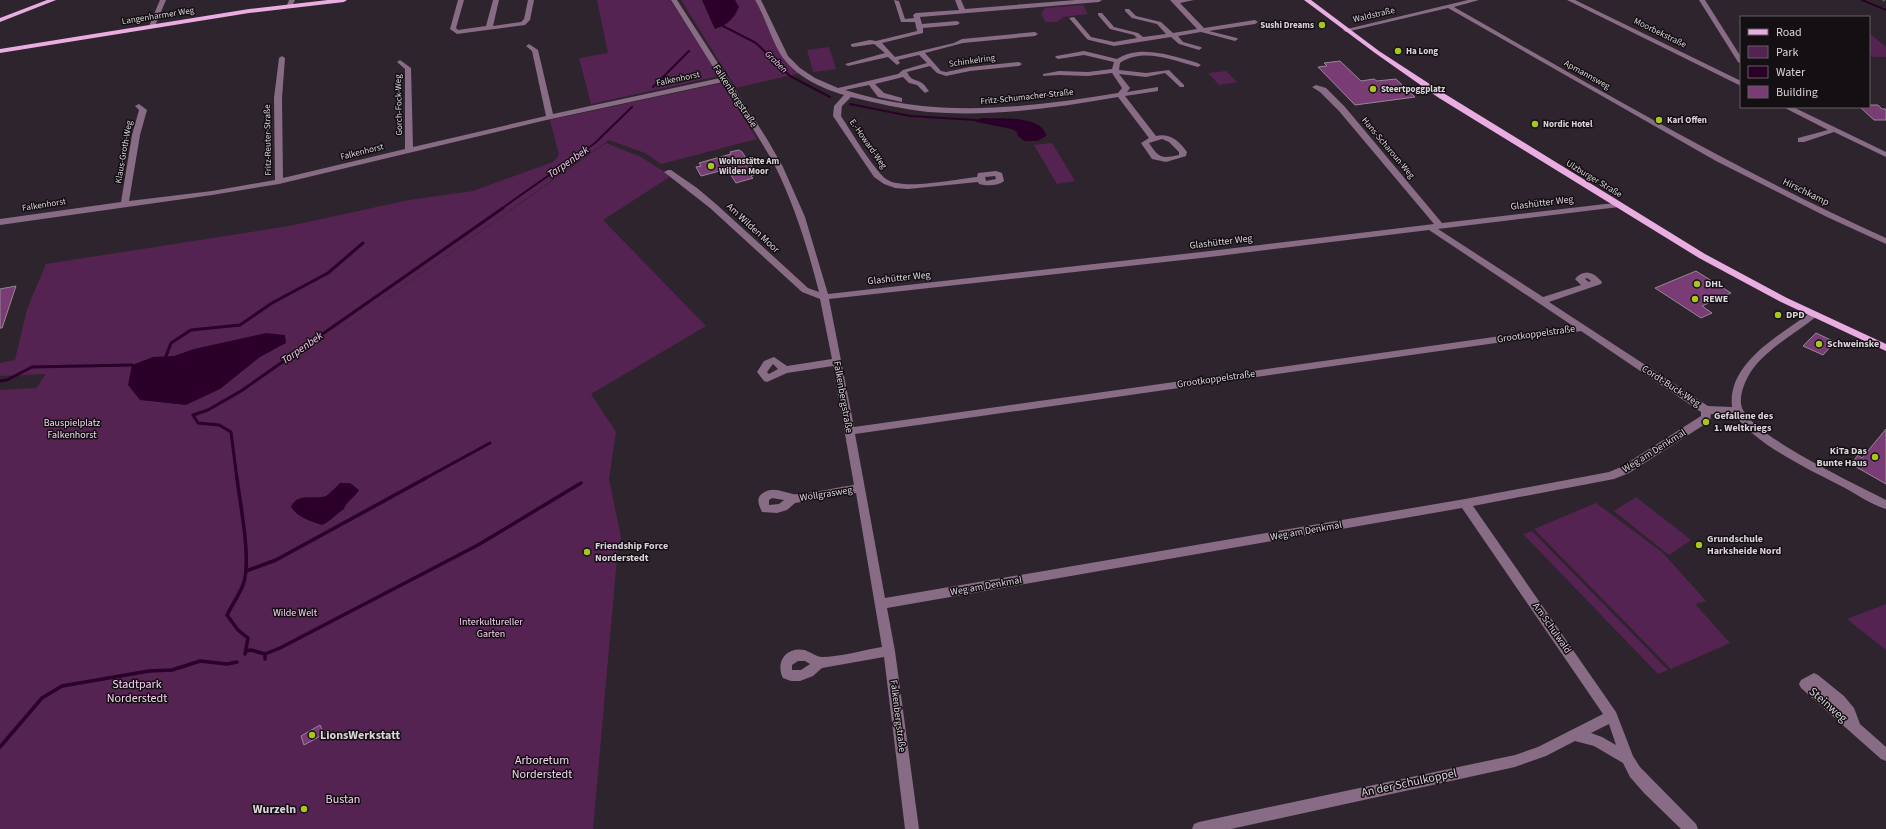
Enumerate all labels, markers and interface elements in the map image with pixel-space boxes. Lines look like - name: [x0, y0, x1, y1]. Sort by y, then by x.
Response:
- street label: Langenharmer Weg: [121, 4, 196, 28]
- street label: Waldstraße: [1352, 4, 1397, 26]
- street label: Moorbekstraße: [1632, 15, 1689, 52]
- legend: [1740, 16, 1870, 108]
- place label: Sushi Dreams: [1260, 19, 1314, 32]
- marker: Sushi Dreams: [1317, 20, 1327, 30]
- text: Road: [1776, 24, 1802, 41]
- text: Park: [1776, 44, 1798, 61]
- place label: Ha Long: [1406, 45, 1438, 58]
- marker: Ha Long: [1393, 46, 1403, 56]
- water label: Graben: [762, 48, 790, 76]
- street label: Schinkelring: [948, 51, 997, 71]
- street label: Apmannsweg: [1562, 57, 1613, 93]
- street label: Falkenbergstraße: [709, 62, 761, 130]
- text: Water: [1776, 64, 1806, 81]
- street label: Falkenhorst: [655, 68, 701, 90]
- street label: Gorch-Fock-Weg: [392, 74, 406, 136]
- place label: Steertpoggplatz: [1381, 83, 1445, 96]
- marker: Steertpoggplatz: [1368, 84, 1378, 94]
- text: Building: [1776, 84, 1818, 101]
- street label: Fritz-Schumacher-Straße: [980, 86, 1075, 108]
- street label: Fritz-Reuter-Straße: [261, 104, 275, 176]
- street label: Hans-Scharoun-Weg: [1358, 114, 1418, 182]
- place label: Karl Offen: [1667, 114, 1707, 127]
- marker: Karl Offen: [1654, 115, 1664, 125]
- street label: E.-Howard-Weg: [846, 116, 890, 172]
- place label: Nordic Hotel: [1543, 118, 1593, 131]
- street label: Klaus-Groth-Weg: [112, 119, 136, 184]
- marker: Nordic Hotel: [1530, 119, 1540, 129]
- street label: Falkenhorst: [339, 140, 385, 164]
- water label: Tarpenbek: [544, 142, 593, 182]
- place label: Wohnstätte Am Wilden Moor: [719, 155, 779, 178]
- street label: Ulzburger Straße: [1563, 157, 1625, 201]
- marker: Wohnstätte Am Wilden Moor: [706, 161, 716, 171]
- street label: Hirschkamp: [1780, 175, 1832, 210]
- street label: Glashütter Weg: [1510, 192, 1574, 214]
- street label: Falkenhorst: [21, 195, 67, 215]
- street label: Am Wilden Moor: [723, 200, 783, 257]
- street label: Glashütter Weg: [1189, 231, 1253, 253]
- street label: Glashütter Weg: [867, 268, 931, 288]
- place label: DHL: [1705, 277, 1723, 291]
- marker: DHL: [1692, 279, 1702, 289]
- place label: REWE: [1703, 292, 1728, 306]
- marker: REWE: [1690, 294, 1700, 304]
- place label: DPD: [1786, 308, 1805, 322]
- marker: DPD: [1773, 310, 1783, 320]
- street label: Grootkoppelstraße: [1496, 322, 1576, 346]
- water label: Tarpenbek: [278, 328, 327, 368]
- place label: Schweinske: [1827, 337, 1879, 351]
- marker: Schweinske: [1814, 339, 1824, 349]
- street label: Falkenbergstraße: [830, 360, 856, 434]
- street label: Cordt-Buck-Weg: [1639, 362, 1703, 410]
- street label: Grootkoppelstraße: [1176, 367, 1256, 391]
- place label: Gefallene des 1. Weltkriegs: [1714, 409, 1774, 435]
- park label: Bauspielplatz Falkenhorst: [44, 416, 100, 442]
- marker: Gefallene des 1. Weltkriegs: [1701, 417, 1711, 427]
- street label: Weg am Denkmal: [1620, 426, 1689, 476]
- place label: KiTa Das Bunte Haus: [1817, 444, 1868, 470]
- marker: KiTa Das Bunte Haus: [1870, 452, 1880, 462]
- street label: Wollgrasweg: [799, 483, 853, 505]
- street label: Weg am Denkmal: [1269, 518, 1343, 544]
- place label: Grundschule Harksheide Nord: [1707, 532, 1782, 558]
- place label: Friendship Force Norderstedt: [595, 539, 668, 565]
- marker: Grundschule Harksheide Nord: [1694, 540, 1704, 550]
- marker: Friendship Force Norderstedt: [582, 547, 592, 557]
- street label: Weg am Denkmal: [949, 573, 1023, 599]
- street label: Am Schulwald: [1529, 600, 1575, 656]
- park label: Wilde Welt: [273, 606, 318, 620]
- park label: Interkultureller Garten: [459, 615, 523, 641]
- park label: Stadtpark Norderstedt: [107, 676, 167, 707]
- street label: Falkenbergstraße: [887, 679, 909, 753]
- street label: Steinweg: [1805, 684, 1851, 726]
- place label: LionsWerkstatt: [320, 727, 401, 744]
- marker: LionsWerkstatt: [307, 730, 317, 740]
- park label: Arboretum Norderstedt: [512, 752, 572, 783]
- street label: An der Schulkoppel: [1360, 765, 1458, 801]
- park label: Bustan: [326, 791, 360, 808]
- place label: Wurzeln: [253, 801, 296, 818]
- marker: Wurzeln: [299, 804, 309, 814]

